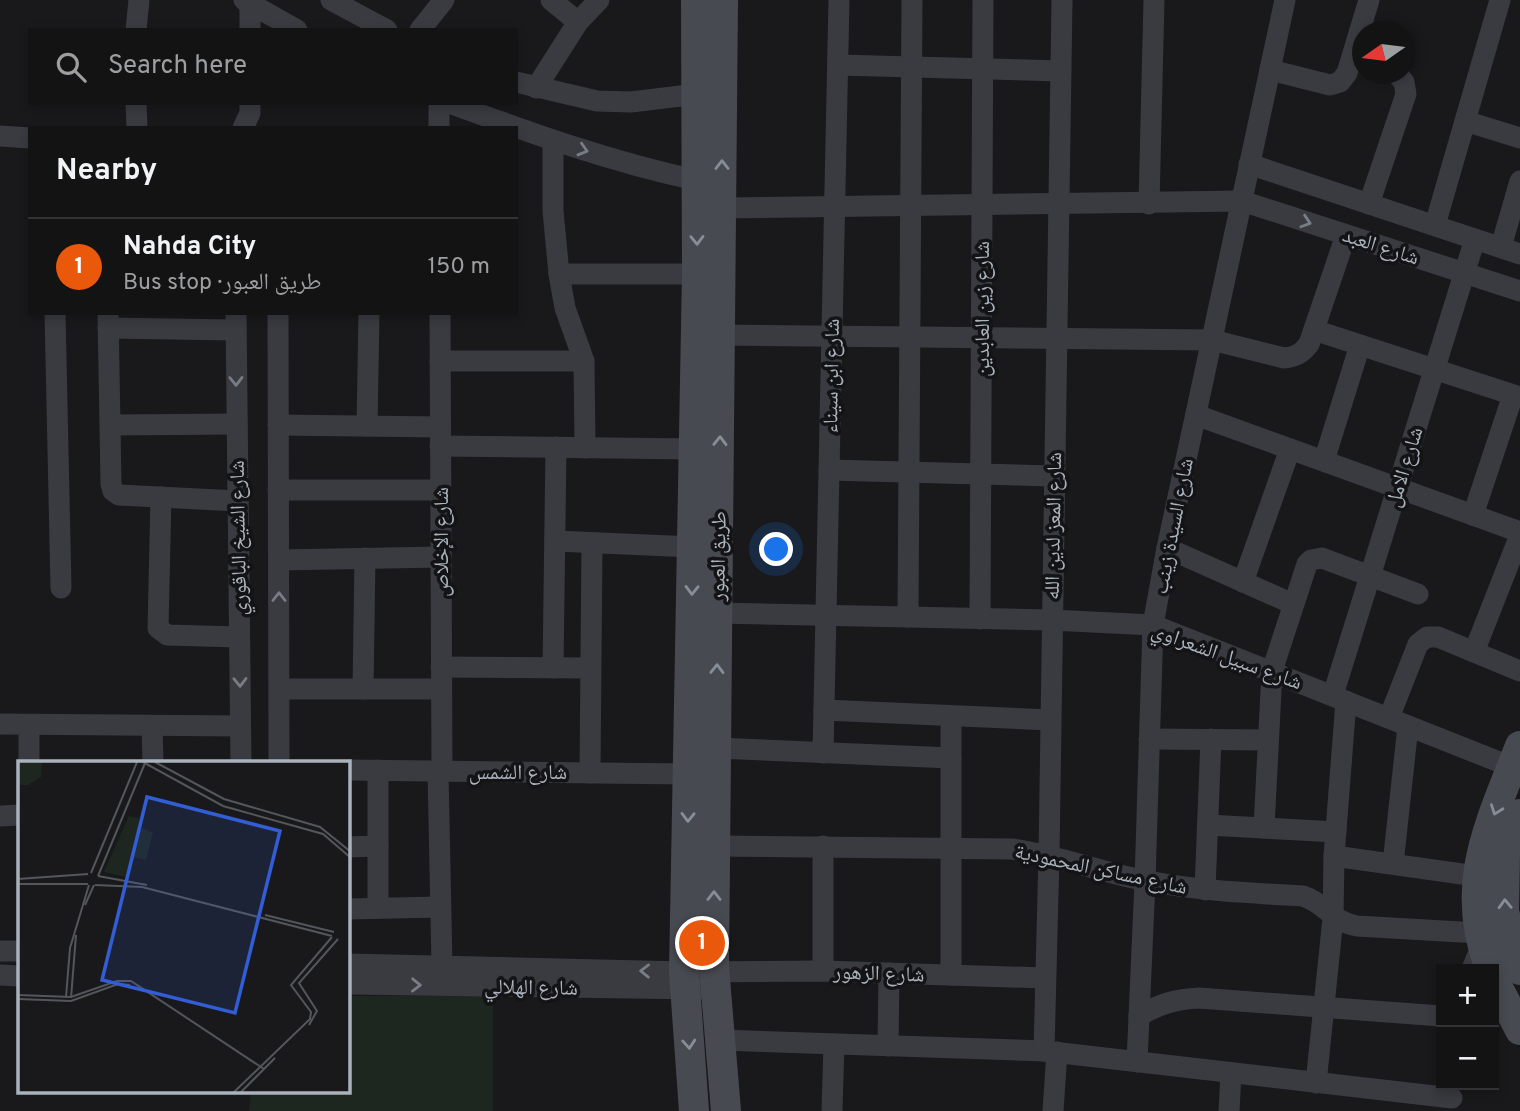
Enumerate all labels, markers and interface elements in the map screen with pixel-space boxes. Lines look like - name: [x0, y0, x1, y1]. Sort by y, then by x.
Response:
- north arrow: [1352, 21, 1415, 84]
- search box: [28, 28, 518, 105]
- icon: search: [52, 48, 90, 86]
- text: Search here: [108, 50, 247, 83]
- one-way arrow: [576, 142, 588, 156]
- text: Nearby: [56, 153, 157, 190]
- one-way arrow: [714, 159, 730, 170]
- one-way arrow: [1300, 214, 1312, 228]
- street label: شارع العبد: [1339, 222, 1422, 272]
- text: Nahda City: [123, 231, 256, 264]
- one-way arrow: [689, 235, 705, 245]
- street label: شارع زين العابدين: [970, 241, 997, 377]
- text: 1: [74, 253, 84, 282]
- text: 150 m: [428, 253, 490, 282]
- text: Bus stop · طريق العبور: [123, 269, 322, 298]
- street label: شارع ابن سيناء: [818, 318, 847, 434]
- one-way arrow: [228, 377, 244, 387]
- street label: شارع الامل: [1380, 424, 1430, 511]
- one-way arrow: [712, 436, 728, 446]
- street label: شارع المعز لدين الله: [1040, 452, 1069, 600]
- street label: شارع السيدة زينب: [1148, 456, 1201, 597]
- street label: شارع الشيخ الباقوري: [225, 460, 256, 616]
- street label: شارع الإخلاص: [429, 487, 456, 597]
- street label: طريق العبور: [705, 511, 734, 602]
- your location: [759, 532, 793, 566]
- one-way arrow: [684, 585, 700, 595]
- one-way arrow: [271, 591, 287, 601]
- street label: شارع سبيل الشعراوي: [1147, 618, 1305, 698]
- one-way arrow: [709, 663, 725, 674]
- one-way arrow: [232, 677, 247, 688]
- street label: شارع الشمس: [469, 760, 567, 787]
- inset map: [18, 761, 350, 1094]
- one-way arrow: [1491, 803, 1505, 815]
- one-way arrow: [680, 812, 695, 823]
- street label: شارع مساكن المحمودية: [1012, 839, 1189, 902]
- one-way arrow: [706, 891, 722, 901]
- one-way arrow: [1497, 898, 1512, 909]
- pin: 1: [679, 917, 725, 969]
- street label: شارع الزهور: [832, 959, 925, 990]
- one-way arrow: [640, 963, 650, 979]
- map controls: [1436, 964, 1499, 1090]
- button: +: [1436, 964, 1499, 1027]
- street label: شارع الهلالي: [484, 974, 578, 1004]
- one-way arrow: [412, 977, 422, 993]
- button: −: [1436, 1027, 1499, 1090]
- one-way arrow: [681, 1039, 696, 1050]

